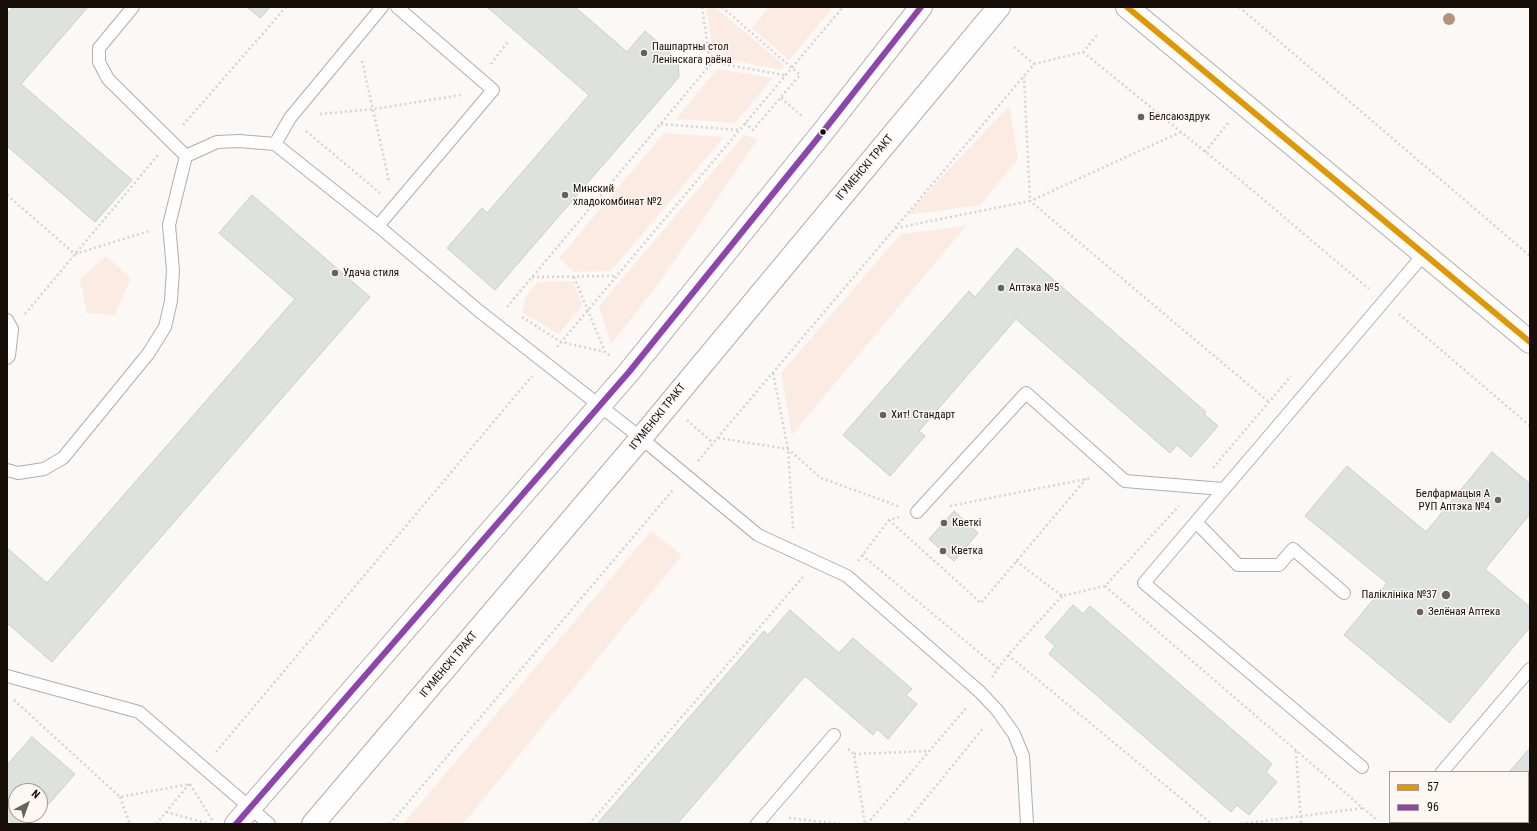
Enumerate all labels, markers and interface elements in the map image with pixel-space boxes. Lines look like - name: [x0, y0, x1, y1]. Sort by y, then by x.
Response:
- place label: Пашпартны стол Ленінскага раёна: [652, 40, 732, 66]
- marker: Пашпартны стол Ленінскага раёна: [639, 48, 649, 58]
- place label: Белсаюздрук: [1149, 110, 1210, 124]
- marker: Белсаюздрук: [1136, 112, 1146, 122]
- unlabelled marker: [818, 127, 828, 137]
- street label: ІГУМЕНСКІ ТРАКТ: [834, 132, 896, 204]
- place label: Минский хладокомбинат №2: [573, 182, 662, 208]
- marker: Минский хладокомбинат №2: [560, 190, 570, 200]
- place label: Удача стиля: [343, 266, 399, 280]
- marker: Удача стиля: [330, 268, 340, 278]
- place label: Аптэка №5: [1009, 281, 1059, 295]
- marker: Аптэка №5: [996, 283, 1006, 293]
- street label: ІГУМЕНСКІ ТРАКТ: [627, 381, 689, 453]
- place label: Хит! Стандарт: [891, 408, 955, 422]
- marker: Хит! Стандарт: [878, 410, 888, 420]
- place label: Белфармацыя А РУП Аптэка №4: [1416, 487, 1490, 513]
- marker: Белфармацыя А РУП Аптэка №4: [1493, 495, 1503, 505]
- place label: Кветкі: [952, 516, 981, 530]
- marker: Кветкі: [939, 518, 949, 528]
- place label: Кветка: [951, 544, 983, 558]
- marker: Кветка: [938, 546, 948, 556]
- place label: Паліклініка №37: [1362, 588, 1437, 602]
- marker: Паліклініка №37: [1440, 589, 1452, 601]
- place label: Зелёная Аптека: [1428, 605, 1500, 619]
- marker: Зелёная Аптека: [1415, 607, 1425, 617]
- street label: ІГУМЕНСКІ ТРАКТ: [418, 629, 480, 701]
- legend: [1389, 771, 1529, 823]
- text: 57: [1427, 780, 1439, 794]
- north arrow: [8, 783, 48, 823]
- text: N: [29, 787, 42, 801]
- text: 96: [1427, 800, 1439, 814]

